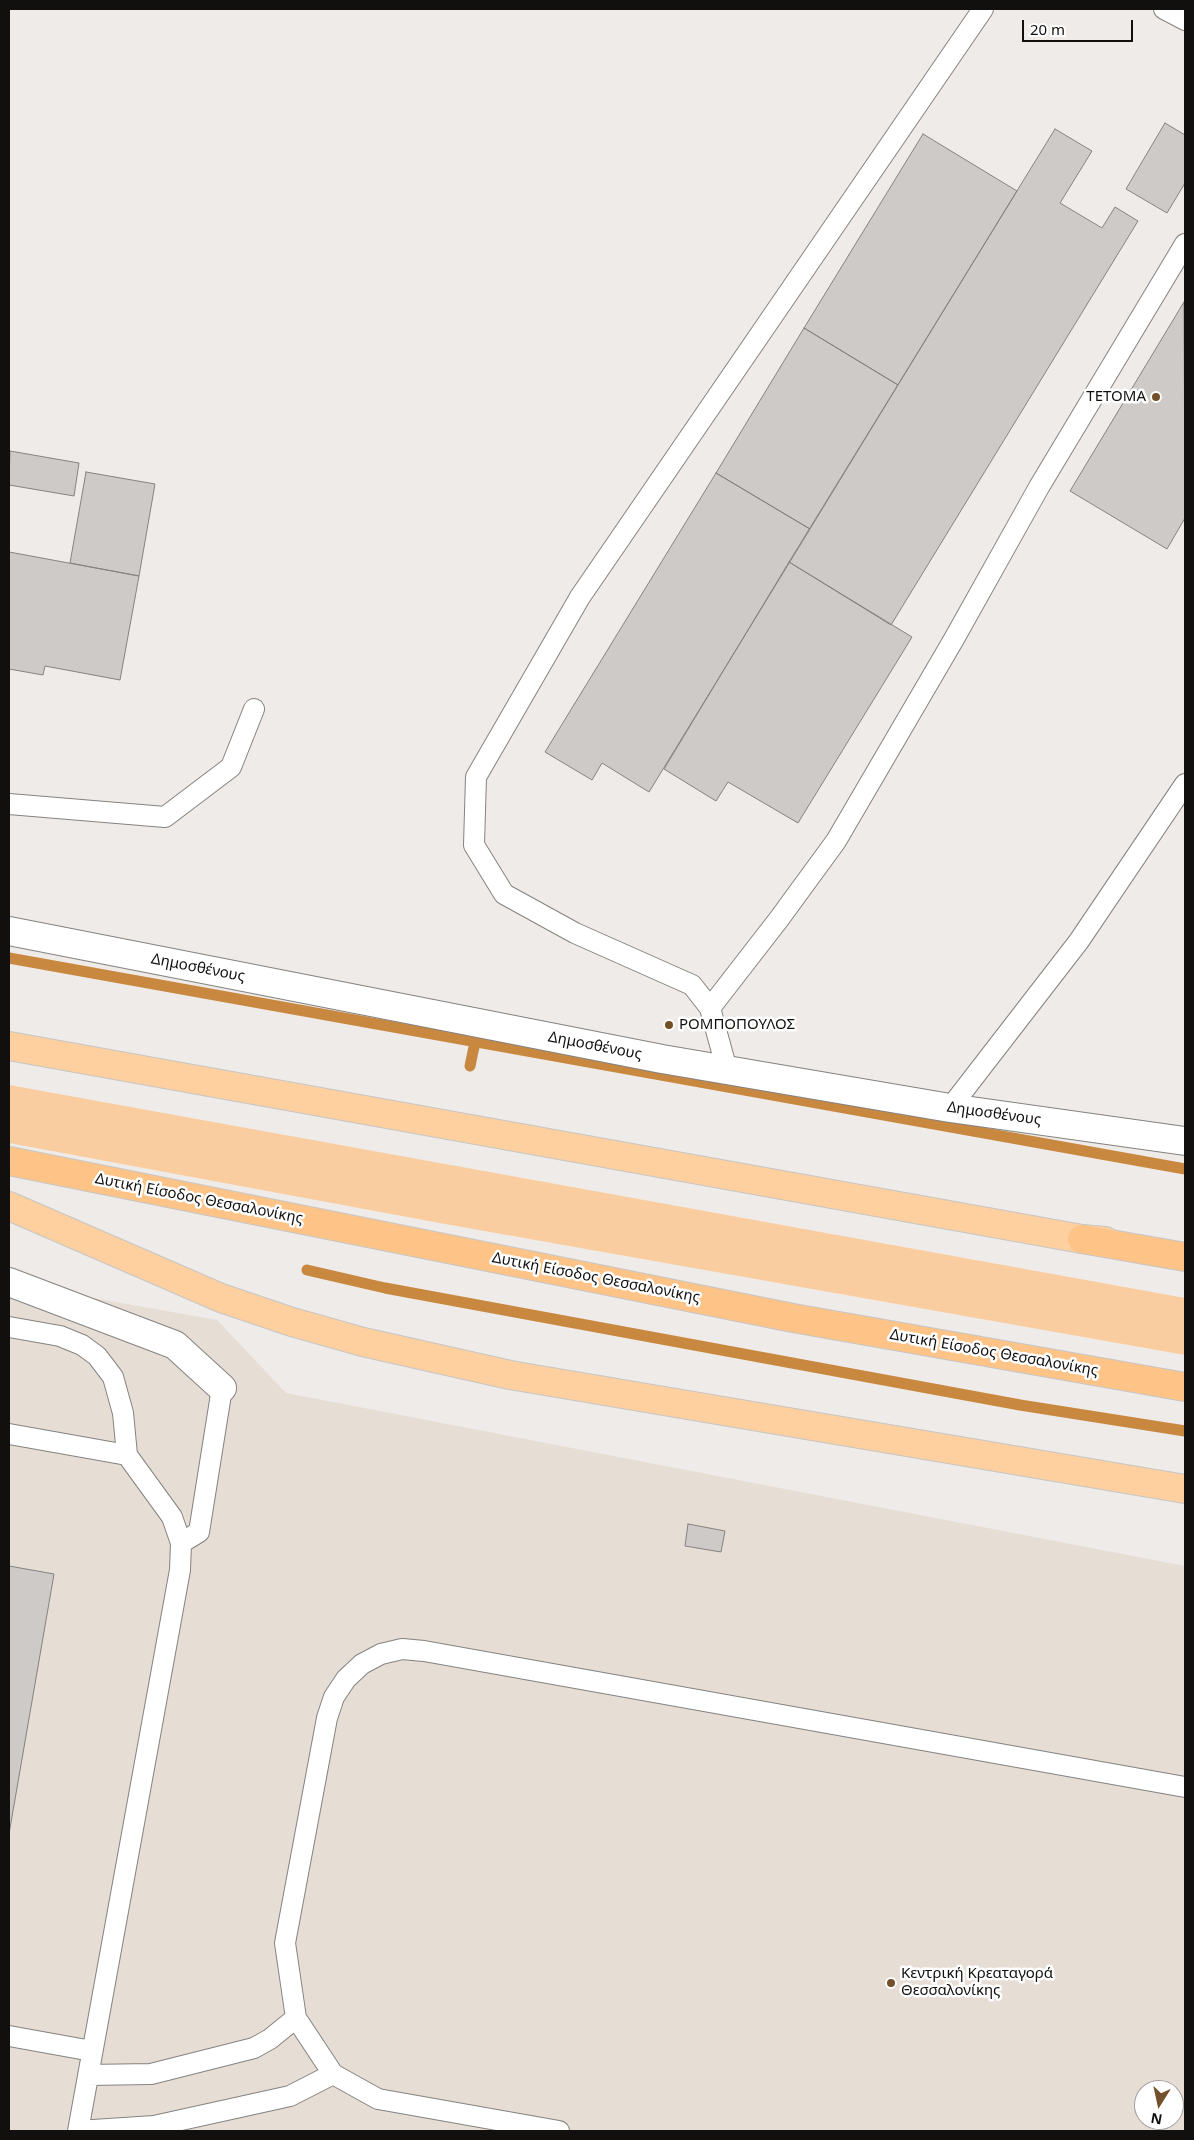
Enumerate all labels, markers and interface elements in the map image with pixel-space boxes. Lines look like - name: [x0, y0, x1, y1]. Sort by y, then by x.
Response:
- scale bar: [1024, 10, 1135, 42]
- text: 20 m: [1030, 19, 1065, 39]
- place label: TETOMA: [1086, 388, 1146, 406]
- marker: TETOMA: [1150, 391, 1162, 403]
- street label: Δημοσθένους: [150, 950, 246, 986]
- place label: ΡΟΜΠΟΠΟΥΛΟΣ: [679, 1016, 795, 1034]
- marker: ΡΟΜΠΟΠΟΥΛΟΣ: [663, 1019, 675, 1031]
- street label: Δημοσθένους: [547, 1028, 643, 1064]
- street label: Δημοσθένους: [946, 1098, 1042, 1130]
- street label: Δυτική Είσοδος Θεσσαλονίκης: [94, 1170, 304, 1228]
- street label: Δυτική Είσοδος Θεσσαλονίκης: [491, 1249, 701, 1307]
- street label: Δυτική Είσοδος Θεσσαλονίκης: [888, 1326, 1100, 1380]
- place label: Κεντρική Κρεαταγορά Θεσσαλονίκης: [901, 1965, 1053, 2000]
- marker: Κεντρική Κρεαταγορά Θεσσαλονίκης: [885, 1977, 897, 1989]
- north arrow: [1134, 2080, 1184, 2130]
- text: N: [1149, 2109, 1164, 2130]

